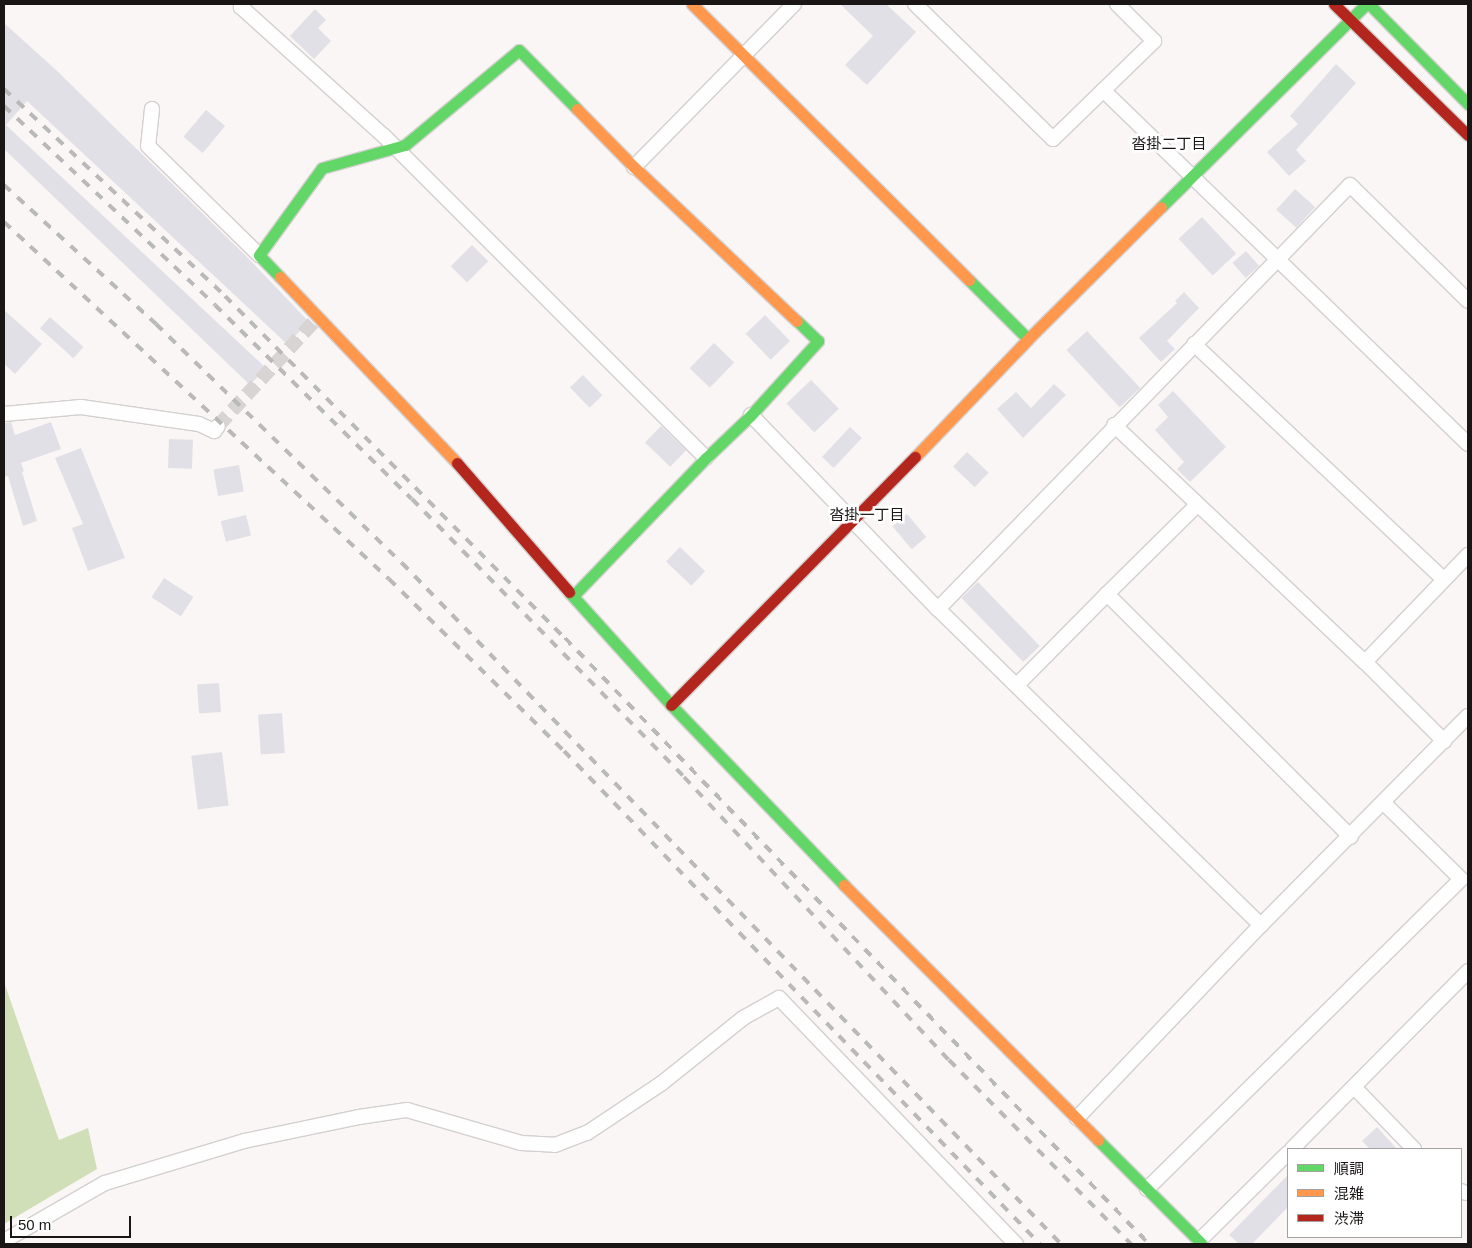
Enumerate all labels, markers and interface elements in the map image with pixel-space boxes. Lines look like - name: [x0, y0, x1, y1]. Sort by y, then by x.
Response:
- district label: 沓掛二丁目: [1132, 135, 1206, 153]
- district label: 沓掛一丁目: [830, 506, 904, 524]
- legend: [1287, 1148, 1462, 1238]
- text: 順調: [1334, 1160, 1364, 1177]
- text: 混雑: [1334, 1185, 1364, 1202]
- scale bar: [12, 1206, 134, 1238]
- text: 渋滞: [1334, 1210, 1364, 1227]
- text: 50 m: [18, 1216, 51, 1233]

